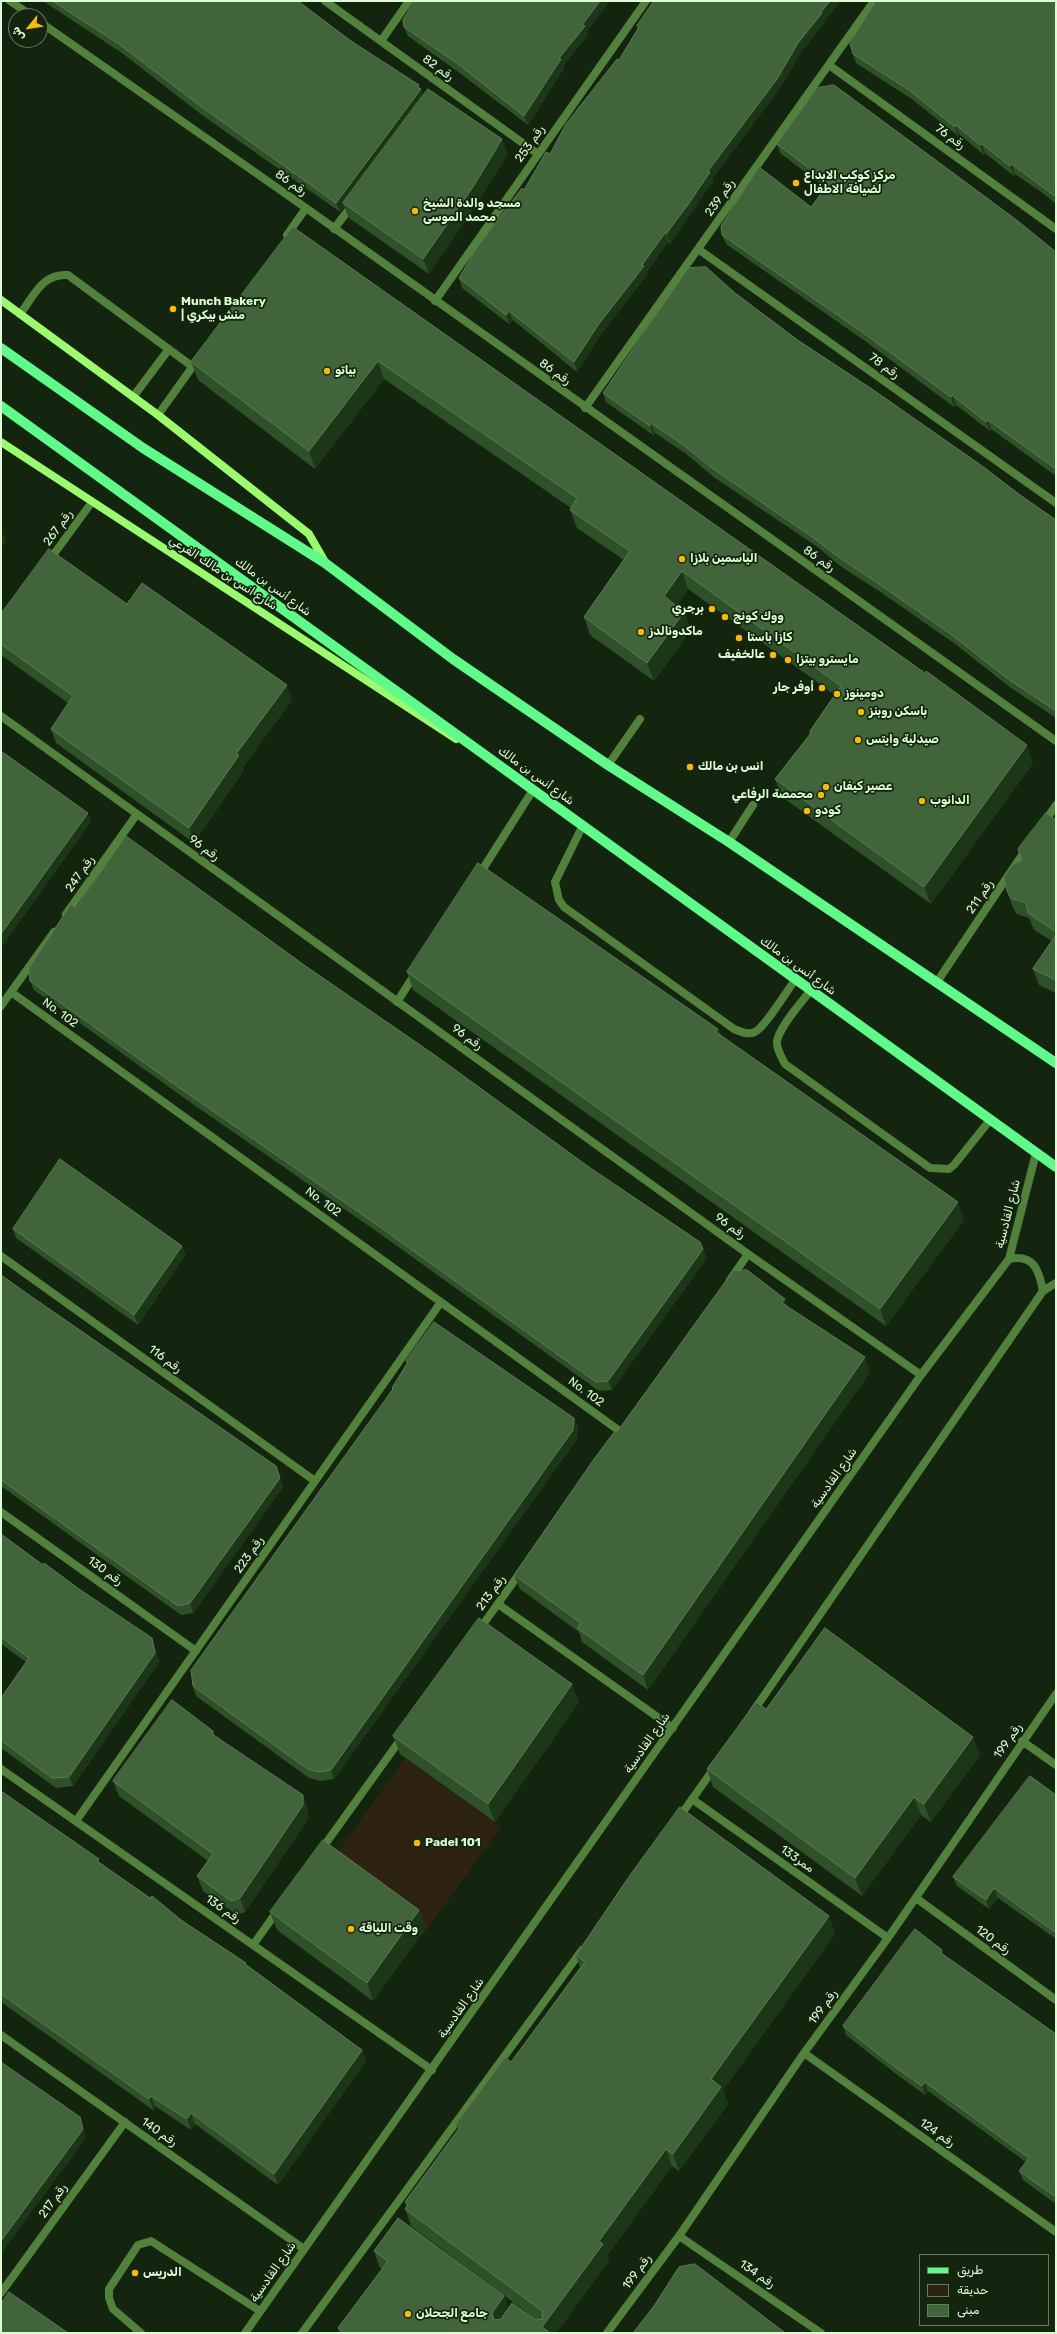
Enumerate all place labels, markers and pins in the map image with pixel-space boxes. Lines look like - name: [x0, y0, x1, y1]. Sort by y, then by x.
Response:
- place label: مركز كوكب الابداع لضيافة الاطفال: [804, 169, 896, 197]
- marker: مركز كوكب الابداع لضيافة الاطفال: [791, 178, 801, 188]
- place label: مسجد والدة الشيخ محمد الموسى: [423, 197, 521, 225]
- marker: مسجد والدة الشيخ محمد الموسى: [410, 206, 420, 216]
- place label: Munch Bakery | منش بيكري: [181, 295, 266, 323]
- marker: Munch Bakery | منش بيكري: [168, 304, 178, 314]
- place label: بياتو: [335, 364, 356, 378]
- marker: بياتو: [322, 366, 332, 376]
- place label: الياسمين بلازا: [690, 552, 757, 566]
- marker: الياسمين بلازا: [677, 554, 687, 564]
- place label: برجري: [672, 602, 704, 616]
- marker: برجري: [707, 604, 717, 614]
- place label: ووك كونج: [733, 610, 784, 624]
- marker: ووك كونج: [720, 612, 730, 622]
- place label: ماكدونالدز: [649, 625, 703, 639]
- marker: ماكدونالدز: [636, 627, 646, 637]
- place label: كازا باستا: [747, 631, 792, 645]
- marker: كازا باستا: [734, 633, 744, 643]
- place label: عالخفيف: [718, 648, 765, 662]
- marker: عالخفيف: [768, 650, 778, 660]
- place label: مايسترو بيتزا: [796, 653, 859, 667]
- marker: مايسترو بيتزا: [783, 655, 793, 665]
- place label: أوفر جار: [773, 681, 814, 695]
- marker: أوفر جار: [817, 683, 827, 693]
- place label: دومينوز: [845, 687, 884, 701]
- marker: دومينوز: [832, 689, 842, 699]
- place label: باسكن روبنز: [869, 705, 927, 719]
- marker: باسكن روبنز: [856, 707, 866, 717]
- place label: صيدلية وايتس: [866, 733, 939, 747]
- marker: صيدلية وايتس: [853, 735, 863, 745]
- place label: انس بن مالك: [698, 760, 763, 774]
- marker: انس بن مالك: [685, 762, 695, 772]
- place label: عصير كيفان: [834, 780, 892, 794]
- marker: عصير كيفان: [821, 782, 831, 792]
- place label: محمصة الرفاعي: [732, 788, 813, 802]
- marker: محمصة الرفاعي: [816, 790, 826, 800]
- place label: الدانوب: [930, 794, 970, 808]
- marker: الدانوب: [917, 796, 927, 806]
- place label: كودو: [815, 804, 841, 818]
- marker: كودو: [802, 806, 812, 816]
- place label: Padel 101: [425, 1836, 481, 1850]
- marker: Padel 101: [412, 1838, 422, 1848]
- place label: وقت اللياقة: [359, 1922, 418, 1936]
- marker: وقت اللياقة: [346, 1924, 356, 1934]
- place label: الدريس: [143, 2266, 182, 2280]
- marker: الدريس: [130, 2268, 140, 2278]
- place label: جامع الجحلان: [416, 2307, 488, 2321]
- marker: جامع الجحلان: [403, 2309, 413, 2319]

